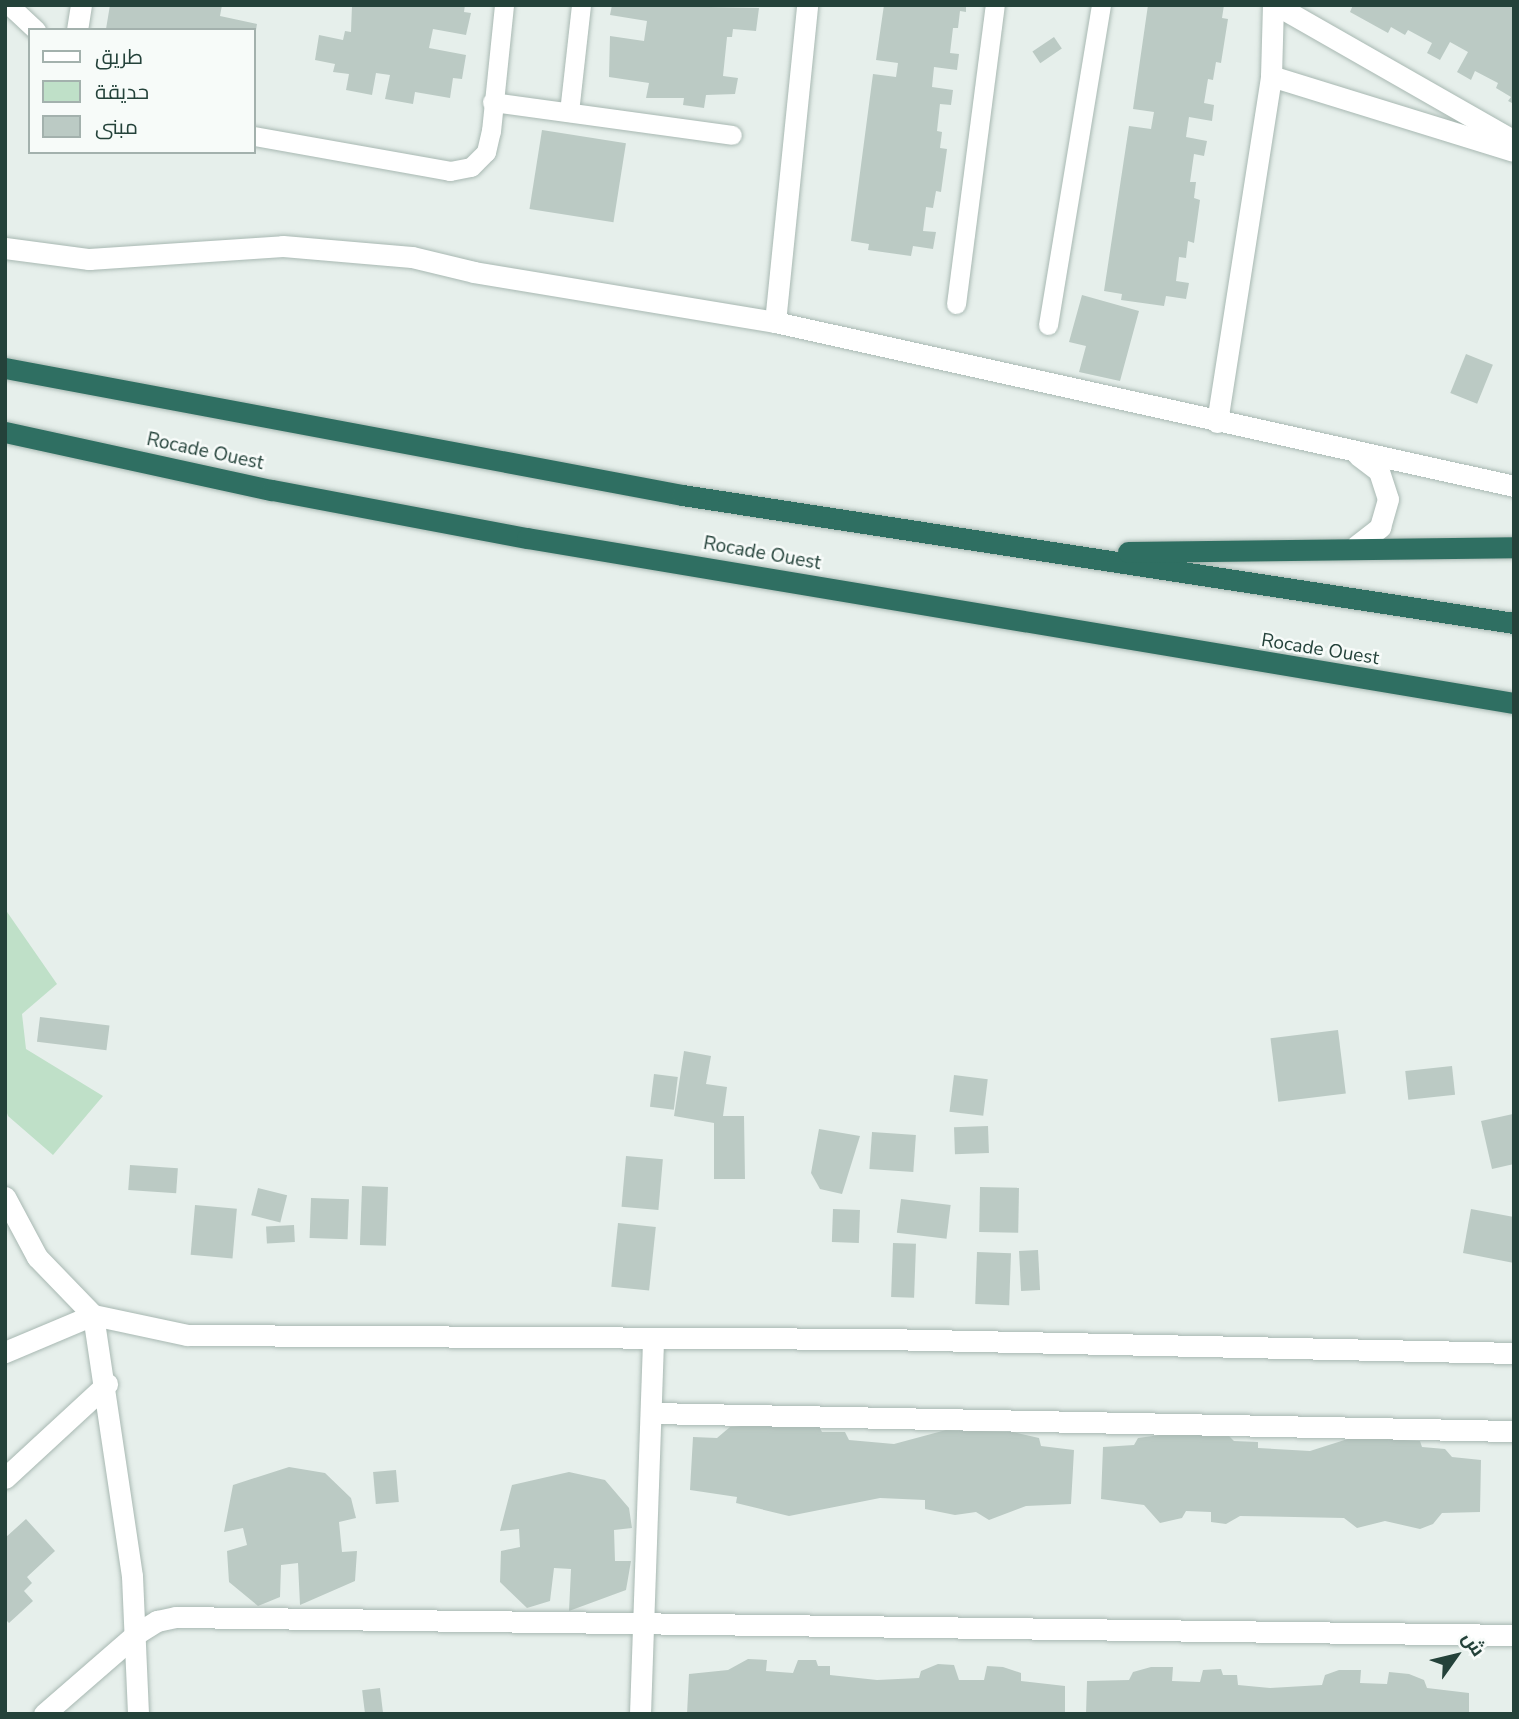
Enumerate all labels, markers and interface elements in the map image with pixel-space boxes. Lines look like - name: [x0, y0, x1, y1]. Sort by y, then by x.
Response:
- legend: [28, 28, 256, 154]
- text: طريق: [95, 43, 143, 71]
- text: حديقة: [95, 78, 149, 106]
- text: مبنى: [95, 113, 138, 141]
- street label: Rocade Ouest: [144, 428, 266, 476]
- street label: Rocade Ouest: [701, 532, 823, 576]
- street label: Rocade Ouest: [1259, 629, 1381, 671]
- north arrow: [1421, 1621, 1491, 1691]
- text: ش: [1456, 1627, 1491, 1662]

